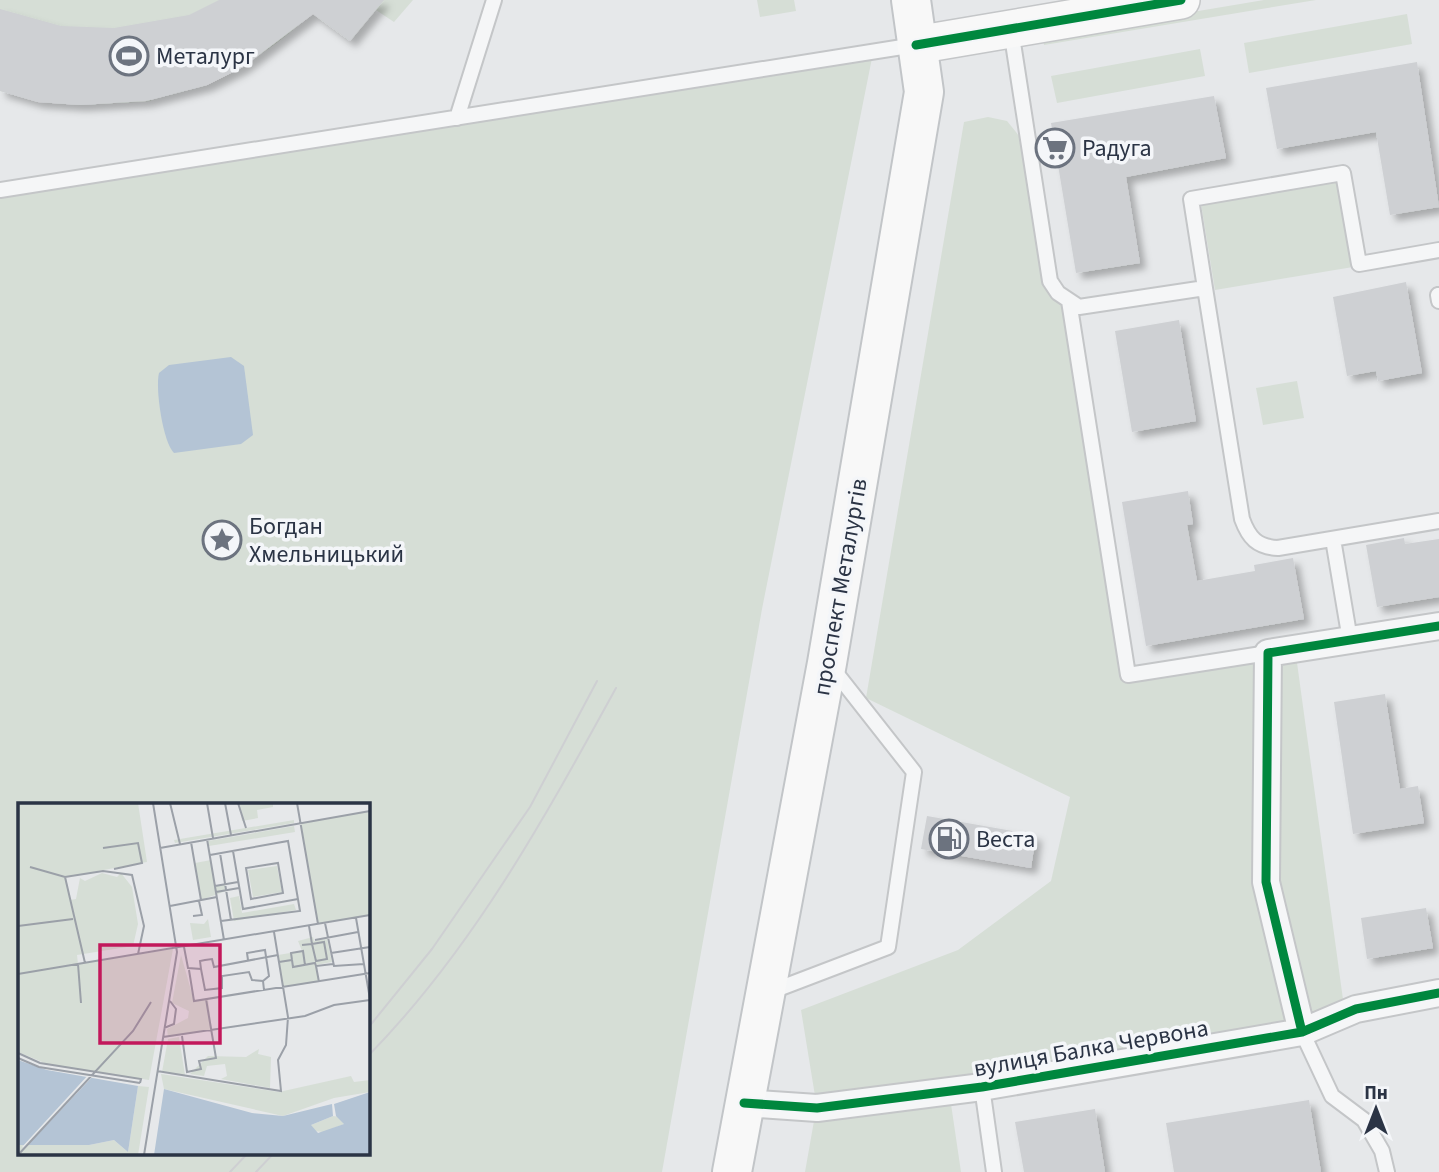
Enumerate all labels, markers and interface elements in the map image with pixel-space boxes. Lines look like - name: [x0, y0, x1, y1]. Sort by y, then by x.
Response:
- sports icon: Металург: [108, 35, 150, 77]
- place label: Металург: [156, 39, 255, 74]
- supermarket icon: Радуга: [1034, 127, 1076, 169]
- place label: Радуга: [1082, 131, 1152, 166]
- street label: проспект Металургів: [804, 476, 877, 698]
- place label: Богдан Хмельницький: [249, 509, 404, 572]
- place icon: Богдан Хмельницький: [201, 519, 243, 561]
- inset map: [18, 803, 369, 1154]
- fuel station icon: Веста: [928, 818, 970, 860]
- place label: Веста: [976, 822, 1035, 857]
- street label: вулиця Балка Червона: [971, 1011, 1211, 1086]
- north arrow: [1341, 1074, 1411, 1144]
- text: Пн: [1364, 1080, 1388, 1107]

